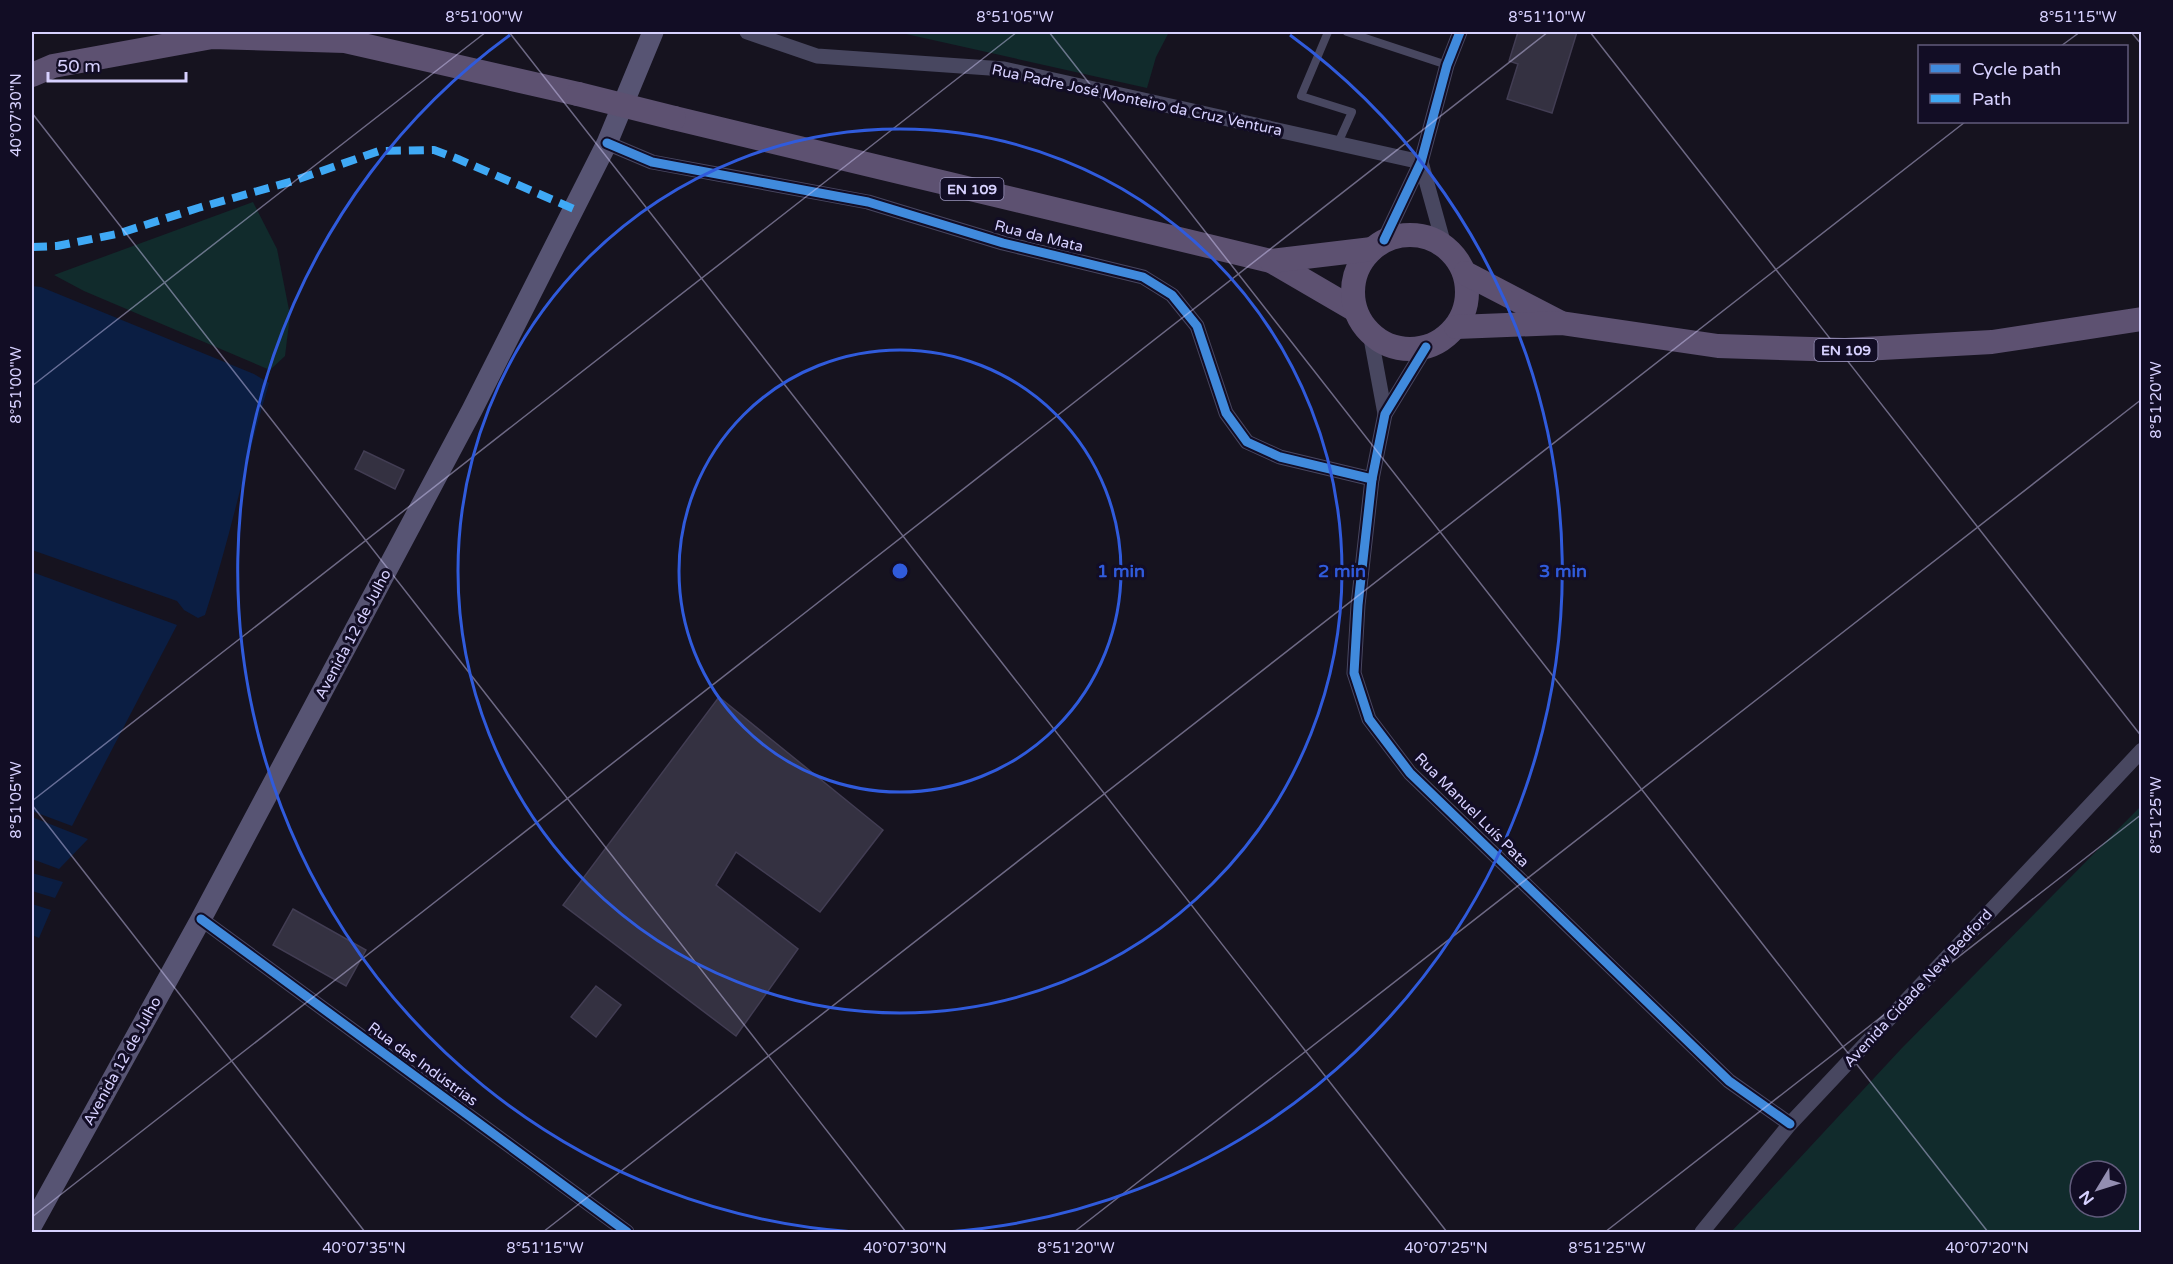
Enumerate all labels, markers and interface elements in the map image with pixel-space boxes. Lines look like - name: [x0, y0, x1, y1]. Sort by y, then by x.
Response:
- text: 8°51'00"W: [445, 8, 523, 26]
- text: 8°51'05"W: [976, 8, 1054, 26]
- text: 8°51'10"W: [1508, 8, 1586, 26]
- text: 8°51'15"W: [2039, 8, 2117, 26]
- scale bar: [48, 45, 186, 83]
- legend: [1918, 45, 2128, 123]
- text: 50 m: [57, 55, 101, 77]
- text: Cycle path: [1972, 58, 2061, 80]
- street label: Rua Padre José Monteiro da Cruz Ventura: [990, 60, 1284, 140]
- text: 40°07'30"N: [7, 73, 25, 157]
- text: Path: [1972, 88, 2011, 110]
- road number: EN 109: [940, 178, 1004, 200]
- street label: Rua da Mata: [993, 216, 1085, 256]
- road number: EN 109: [1814, 339, 1878, 361]
- text: 8°51'00"W: [7, 346, 25, 424]
- text: 8°51'20"W: [2147, 361, 2165, 439]
- text: 1 min: [1097, 560, 1145, 582]
- text: 2 min: [1318, 560, 1366, 582]
- text: 3 min: [1539, 560, 1587, 582]
- centre of rings: [890, 561, 910, 581]
- street label: Avenida 12 de Julho: [311, 566, 395, 702]
- street label: Rua Manuel Luís Pata: [1411, 749, 1533, 871]
- text: 8°51'05"W: [7, 761, 25, 839]
- text: 8°51'25"W: [2147, 776, 2165, 854]
- street label: Avenida Cidade New Bedford: [1840, 905, 1996, 1071]
- street label: Avenida 12 de Julho: [79, 994, 165, 1128]
- street label: Rua das Indústrias: [365, 1018, 481, 1110]
- north arrow: [2068, 1159, 2128, 1219]
- text: N: [2075, 1186, 2099, 1209]
- text: 40°07'35"N: [322, 1239, 406, 1257]
- text: 8°51'15"W: [506, 1239, 584, 1257]
- text: 40°07'30"N: [863, 1239, 947, 1257]
- text: 8°51'20"W: [1037, 1239, 1115, 1257]
- text: 40°07'25"N: [1404, 1239, 1488, 1257]
- text: 8°51'25"W: [1568, 1239, 1646, 1257]
- text: 40°07'20"N: [1945, 1239, 2029, 1257]

